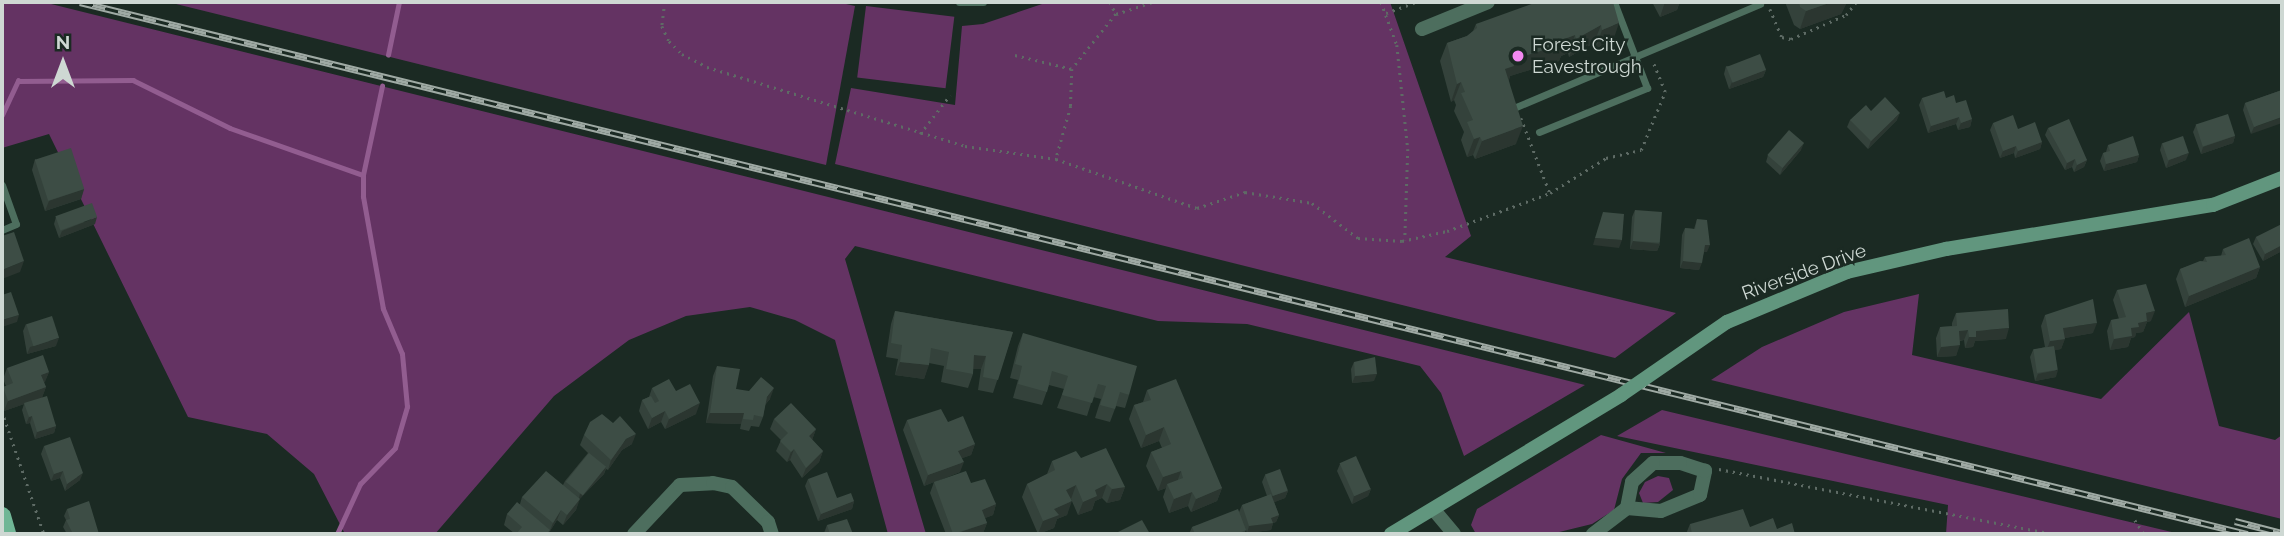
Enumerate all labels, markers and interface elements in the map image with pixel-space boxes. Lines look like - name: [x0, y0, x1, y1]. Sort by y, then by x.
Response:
- north arrow: [28, 28, 98, 98]
- text: N: [56, 31, 70, 53]
- place label: Forest City Eavestrough: [1532, 34, 1642, 78]
- marker: Forest City Eavestrough: [1510, 48, 1526, 64]
- street label: Riverside Drive: [1739, 239, 1869, 305]

